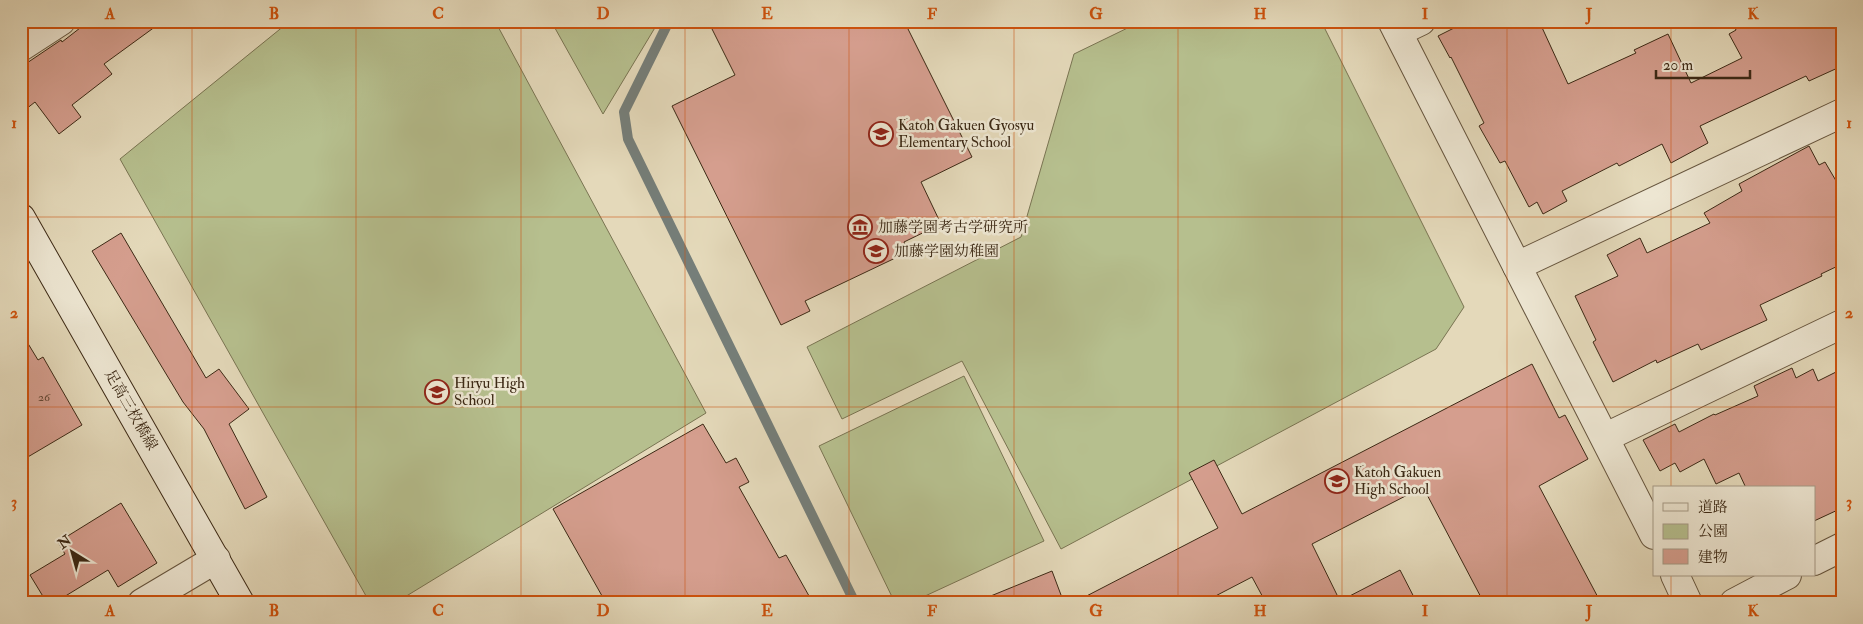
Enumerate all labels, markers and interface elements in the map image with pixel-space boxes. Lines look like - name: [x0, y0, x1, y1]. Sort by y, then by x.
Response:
- text: A: [104, 4, 116, 24]
- text: B: [269, 4, 279, 24]
- text: C: [432, 4, 444, 24]
- text: D: [596, 4, 610, 24]
- text: E: [761, 4, 773, 24]
- text: F: [927, 4, 937, 24]
- text: G: [1089, 4, 1103, 24]
- text: H: [1253, 4, 1267, 24]
- text: I: [1422, 4, 1429, 24]
- text: J: [1585, 4, 1593, 25]
- text: K: [1747, 4, 1759, 24]
- scale bar: [1656, 48, 1749, 80]
- text: 20 m: [1663, 56, 1693, 75]
- text: 1: [11, 113, 17, 133]
- text: 1: [1846, 113, 1852, 133]
- place label: Katoh Gakuen Gyosyu Elementary School: [898, 116, 1034, 152]
- school or university icon: Katoh Gakuen Gyosyu Elementary School: [868, 121, 894, 147]
- museum icon: 加藤学園考古学研究所: [847, 214, 873, 240]
- place label: 加藤学園考古学研究所: [878, 218, 1028, 237]
- school or university icon: 加藤学園幼稚園: [863, 238, 889, 264]
- place label: 加藤学園幼稚園: [894, 242, 999, 261]
- text: 2: [10, 303, 18, 323]
- text: 2: [1845, 303, 1853, 323]
- street label: 足高三枚橋線: [100, 366, 162, 454]
- place label: Hiryu High School: [454, 374, 525, 410]
- school or university icon: Hiryu High School: [424, 379, 450, 405]
- house number: 26: [38, 390, 51, 405]
- place label: Katoh Gakuen High School: [1354, 463, 1442, 499]
- school or university icon: Katoh Gakuen High School: [1324, 468, 1350, 494]
- legend: [1653, 486, 1816, 576]
- text: 3: [11, 492, 17, 512]
- text: 3: [1846, 492, 1852, 512]
- text: 道路: [1698, 498, 1728, 517]
- text: 公園: [1698, 522, 1728, 541]
- north arrow: [48, 526, 98, 576]
- text: N: [54, 531, 75, 553]
- text: 建物: [1698, 548, 1728, 567]
- text: A: [104, 601, 116, 621]
- text: B: [269, 601, 279, 621]
- text: C: [432, 601, 444, 621]
- text: D: [596, 601, 610, 621]
- text: E: [761, 601, 773, 621]
- text: F: [927, 601, 937, 621]
- text: G: [1089, 601, 1103, 621]
- text: H: [1253, 601, 1267, 621]
- text: I: [1422, 601, 1429, 621]
- text: J: [1585, 601, 1593, 622]
- text: K: [1747, 601, 1759, 621]

